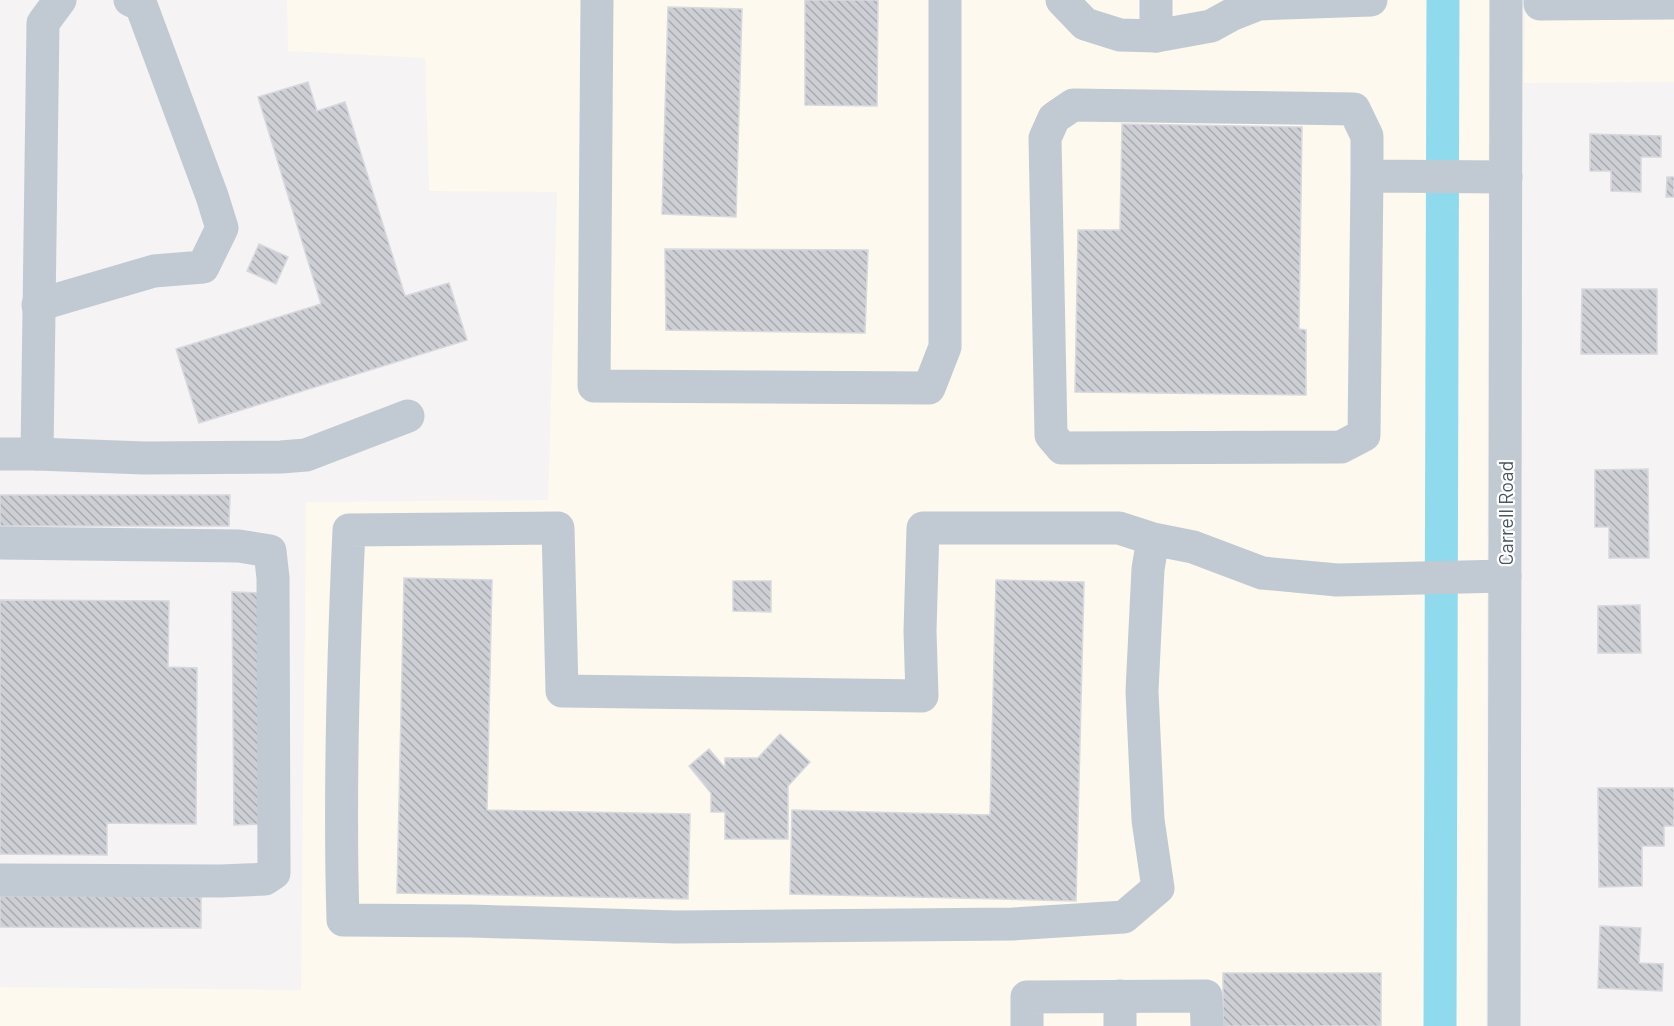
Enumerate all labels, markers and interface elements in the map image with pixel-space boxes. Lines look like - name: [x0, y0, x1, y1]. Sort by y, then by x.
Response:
- street label: Carrell Road: [1493, 461, 1517, 565]

